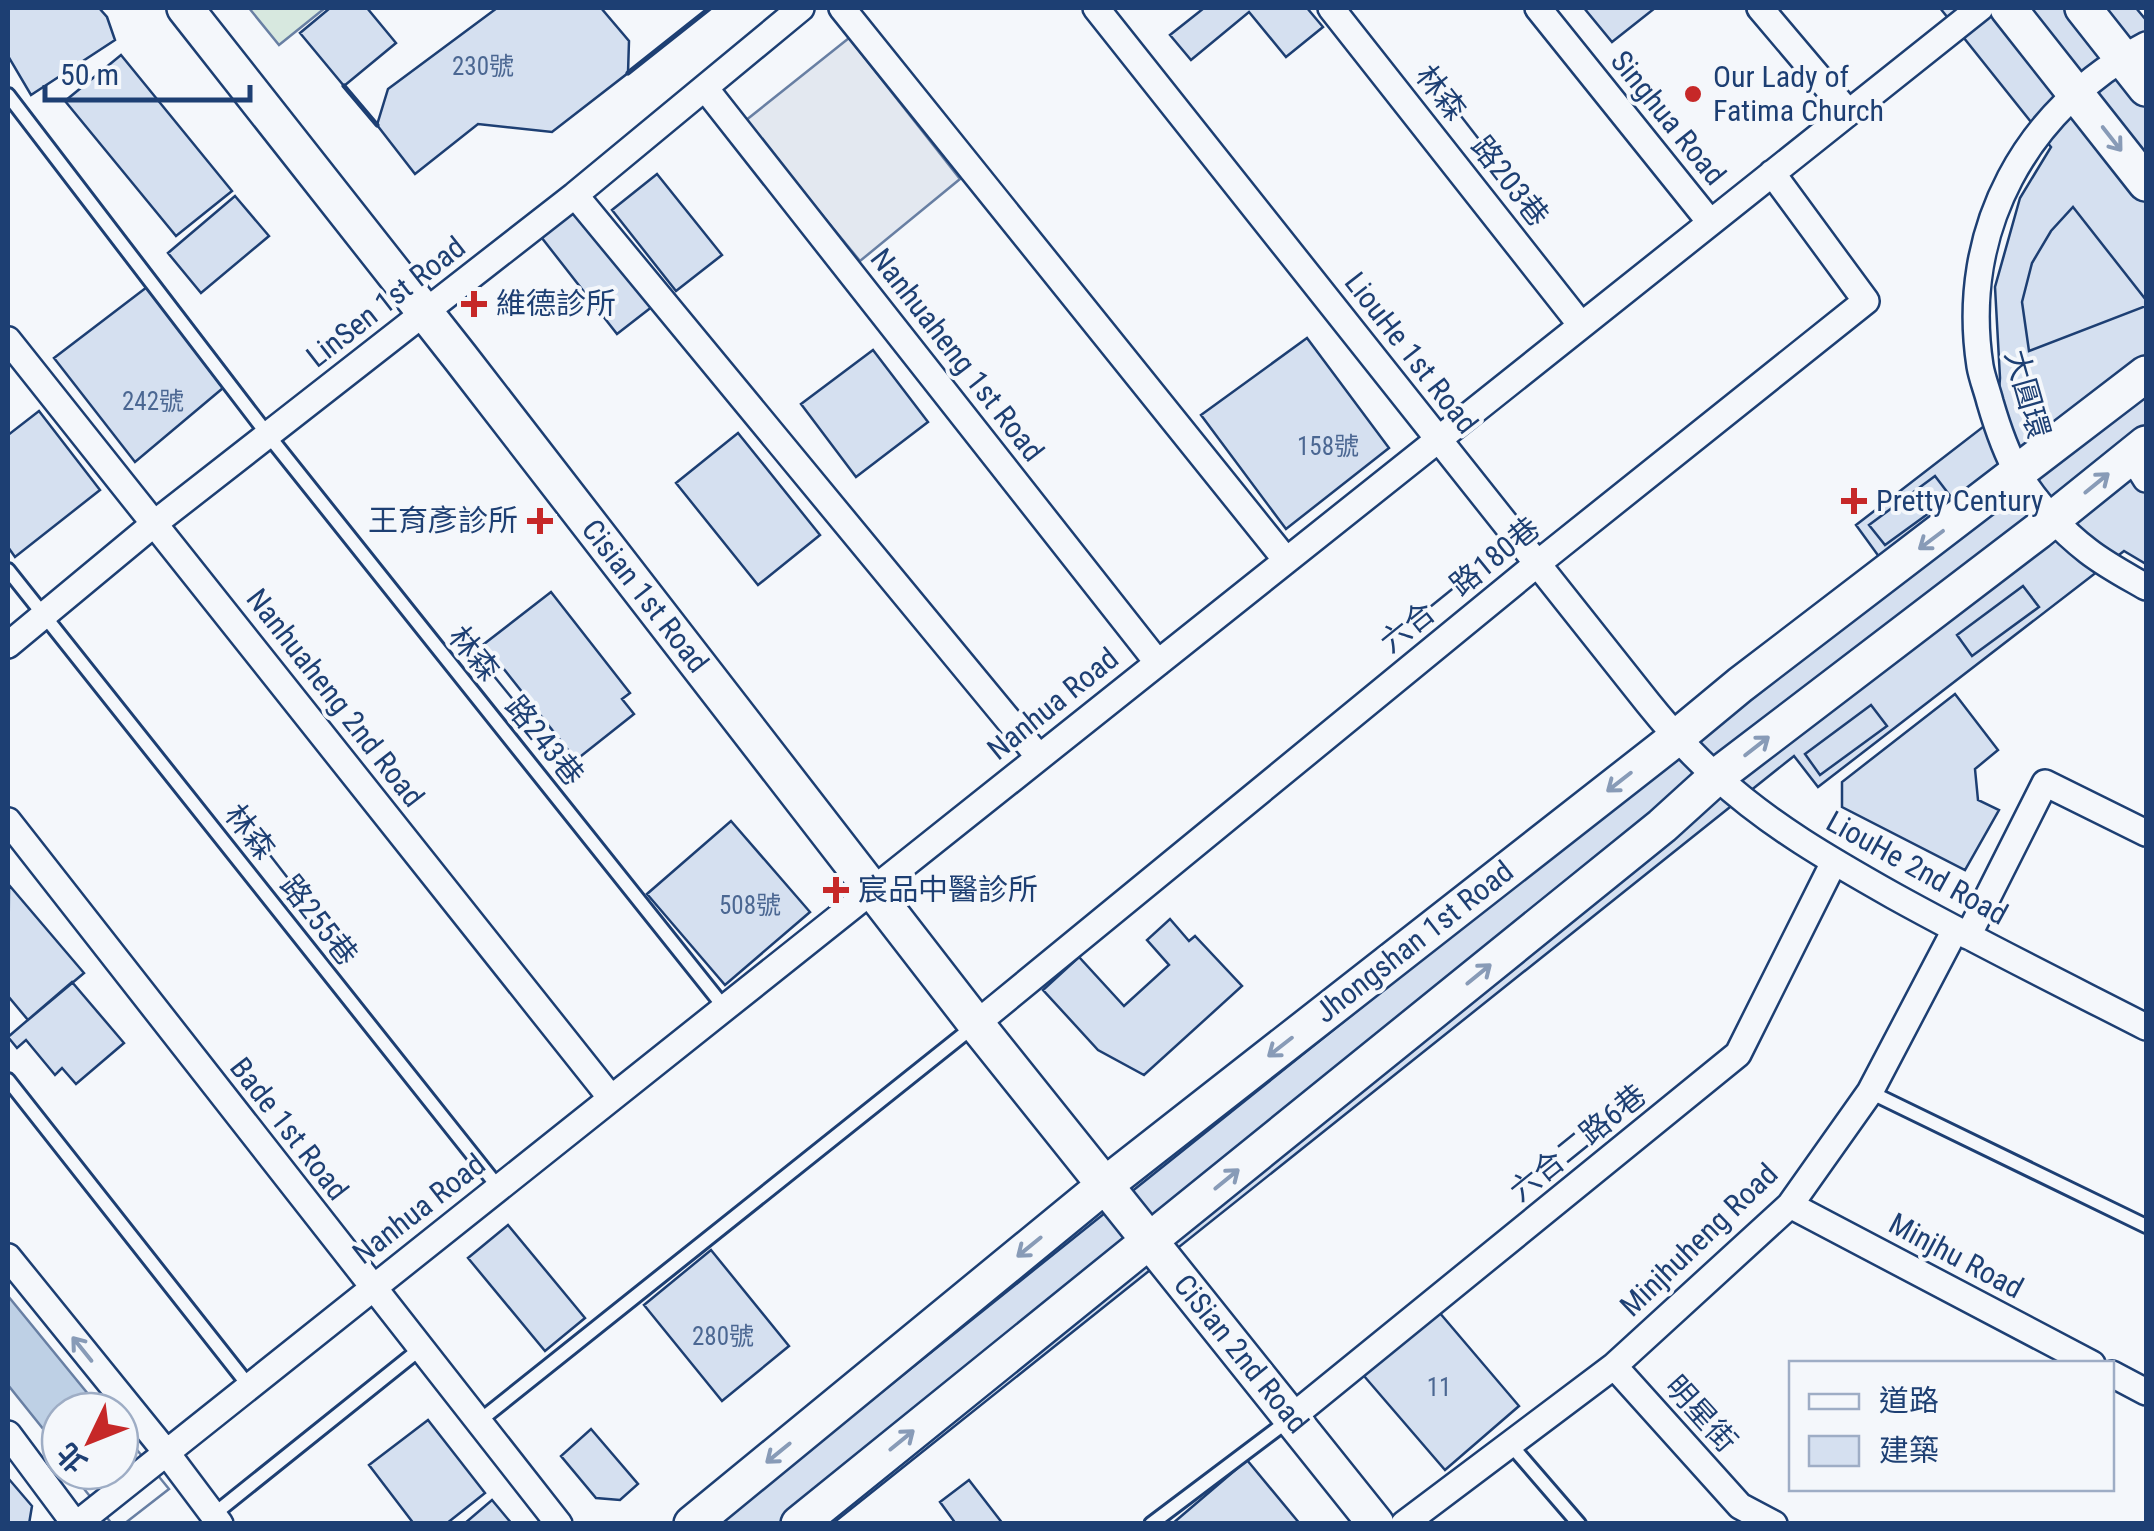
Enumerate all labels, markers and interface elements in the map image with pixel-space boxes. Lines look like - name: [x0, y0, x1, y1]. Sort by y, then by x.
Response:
- scale bar: [45, 40, 250, 102]
- street label: Singhua Road: [1604, 44, 1733, 192]
- house number: 230號: [452, 52, 514, 81]
- text: 50 m: [60, 57, 119, 92]
- street label: 林森一路203巷: [1409, 58, 1556, 233]
- place label: Our Lady of Fatima Church: [1713, 59, 1884, 128]
- marker: Our Lady of Fatima Church: [1682, 83, 1704, 105]
- one-way arrow: [2101, 125, 2122, 152]
- street label: LinSen 1st Road: [300, 229, 472, 374]
- street label: Nanhuaheng 1st Road: [864, 241, 1051, 468]
- street label: LiouHe 1st Road: [1338, 265, 1485, 440]
- place label: 維德診所: [496, 286, 616, 321]
- marker: 維德診所: [461, 291, 487, 317]
- street label: 大圓環: [1998, 346, 2057, 442]
- house number: 242號: [122, 387, 184, 416]
- house number: 158號: [1297, 432, 1359, 461]
- one-way arrow: [2083, 472, 2109, 494]
- place label: Pretty Century: [1876, 483, 2044, 518]
- marker: Pretty Century: [1841, 488, 1867, 514]
- place label: 王育彥診所: [368, 503, 518, 538]
- marker: 王育彥診所: [527, 508, 553, 534]
- street label: 六合一路180巷: [1373, 510, 1546, 659]
- street label: Cisian 1st Road: [575, 512, 716, 679]
- one-way arrow: [1918, 530, 1945, 551]
- street label: Nanhuaheng 2nd Road: [239, 582, 431, 814]
- street label: 林森一路243巷: [442, 619, 591, 792]
- street label: Nanhua Road: [980, 640, 1125, 767]
- one-way arrow: [1743, 735, 1770, 756]
- one-way arrow: [1606, 771, 1632, 793]
- street label: 林森一路255巷: [218, 797, 365, 972]
- street label: LiouHe 2nd Road: [1821, 803, 2014, 932]
- street label: Jhongshan 1st Road: [1308, 853, 1520, 1030]
- place label: 宸品中醫診所: [858, 872, 1038, 907]
- marker: 宸品中醫診所: [823, 877, 849, 903]
- house number: 508號: [719, 891, 781, 920]
- one-way arrow: [1465, 963, 1491, 985]
- one-way arrow: [1267, 1037, 1294, 1058]
- street label: Bade 1st Road: [223, 1051, 356, 1207]
- street label: 六合二路6巷: [1503, 1077, 1653, 1208]
- street label: Nanhua Road: [346, 1146, 492, 1271]
- street label: Minjhuheng Road: [1613, 1156, 1784, 1323]
- one-way arrow: [1213, 1168, 1239, 1190]
- street label: Minjhu Road: [1883, 1206, 2029, 1305]
- one-way arrow: [1017, 1236, 1043, 1258]
- street label: CiSian 2nd Road: [1167, 1267, 1316, 1440]
- house number: 280號: [692, 1322, 754, 1351]
- one-way arrow: [71, 1336, 93, 1362]
- legend: [1789, 1361, 2114, 1491]
- street label: 明星街: [1658, 1369, 1744, 1459]
- house number: 11: [1427, 1373, 1451, 1402]
- text: 道路: [1879, 1383, 1939, 1418]
- north arrow: [40, 1391, 140, 1491]
- one-way arrow: [888, 1429, 914, 1451]
- text: 建築: [1879, 1433, 1939, 1468]
- text: 北: [50, 1436, 94, 1479]
- one-way arrow: [766, 1442, 792, 1464]

